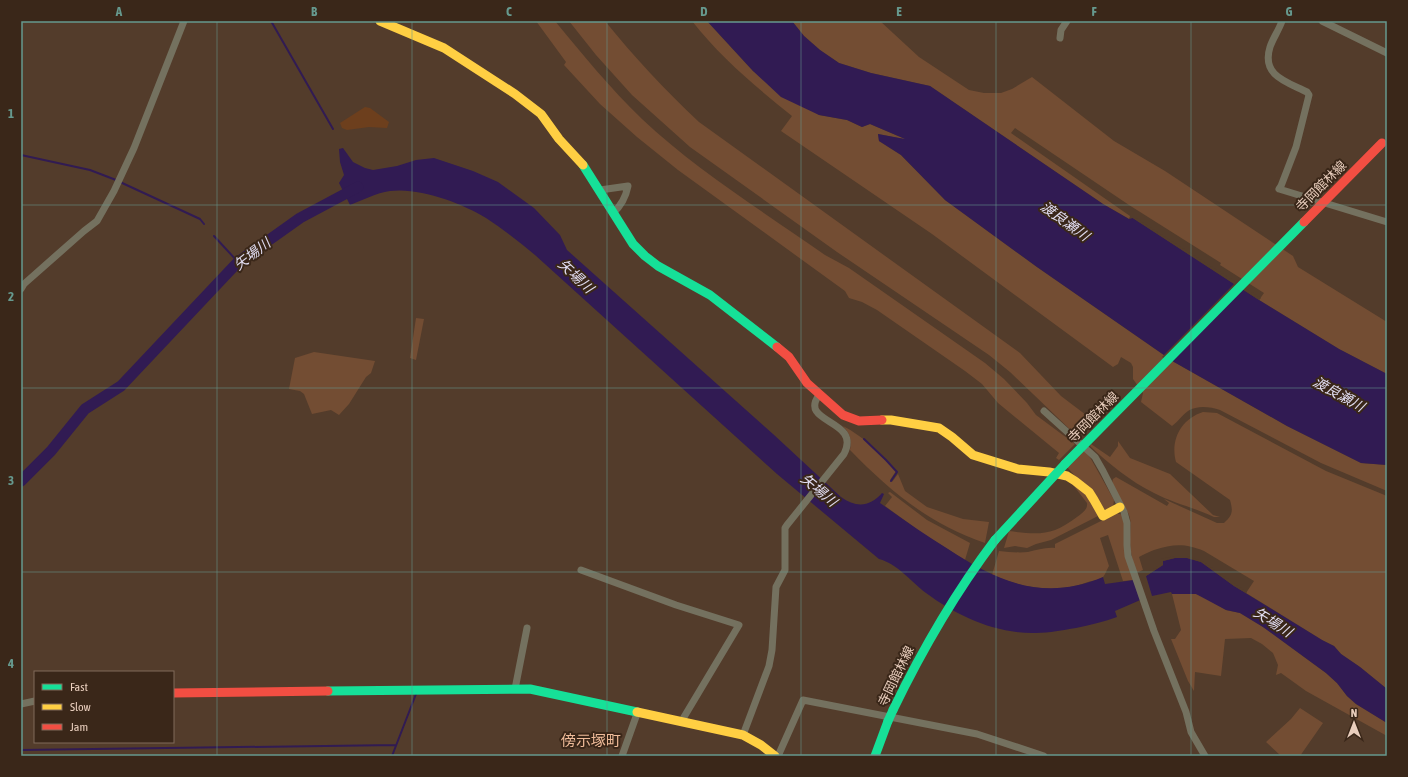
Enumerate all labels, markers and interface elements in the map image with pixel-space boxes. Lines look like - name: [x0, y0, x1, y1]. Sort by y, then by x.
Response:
- text: A: [115, 4, 123, 19]
- text: B: [311, 4, 318, 19]
- text: C: [506, 4, 512, 19]
- text: D: [700, 4, 708, 19]
- text: E: [896, 4, 902, 19]
- text: F: [1091, 4, 1097, 19]
- text: G: [1286, 4, 1293, 19]
- text: 1: [8, 106, 14, 121]
- street label: 寺岡館林線: [1293, 158, 1349, 214]
- water label: 渡良瀬川: [1038, 198, 1094, 245]
- water label: 矢場川: [231, 234, 275, 273]
- water label: 矢場川: [555, 256, 598, 298]
- text: 2: [8, 289, 14, 304]
- water label: 渡良瀬川: [1311, 373, 1369, 416]
- street label: 寺岡館林線: [1065, 389, 1121, 445]
- water label: 矢場川: [798, 470, 842, 511]
- text: 3: [8, 473, 14, 488]
- water label: 矢場川: [1251, 604, 1297, 641]
- street label: 寺岡館林線: [875, 643, 917, 709]
- text: 4: [7, 656, 14, 671]
- legend: [34, 671, 174, 743]
- text: Fast: [70, 680, 88, 694]
- text: Slow: [70, 700, 91, 714]
- north arrow: [1334, 703, 1374, 743]
- text: N: [1351, 707, 1357, 719]
- text: Jam: [70, 720, 88, 734]
- district label: 傍示塚町: [561, 732, 621, 749]

